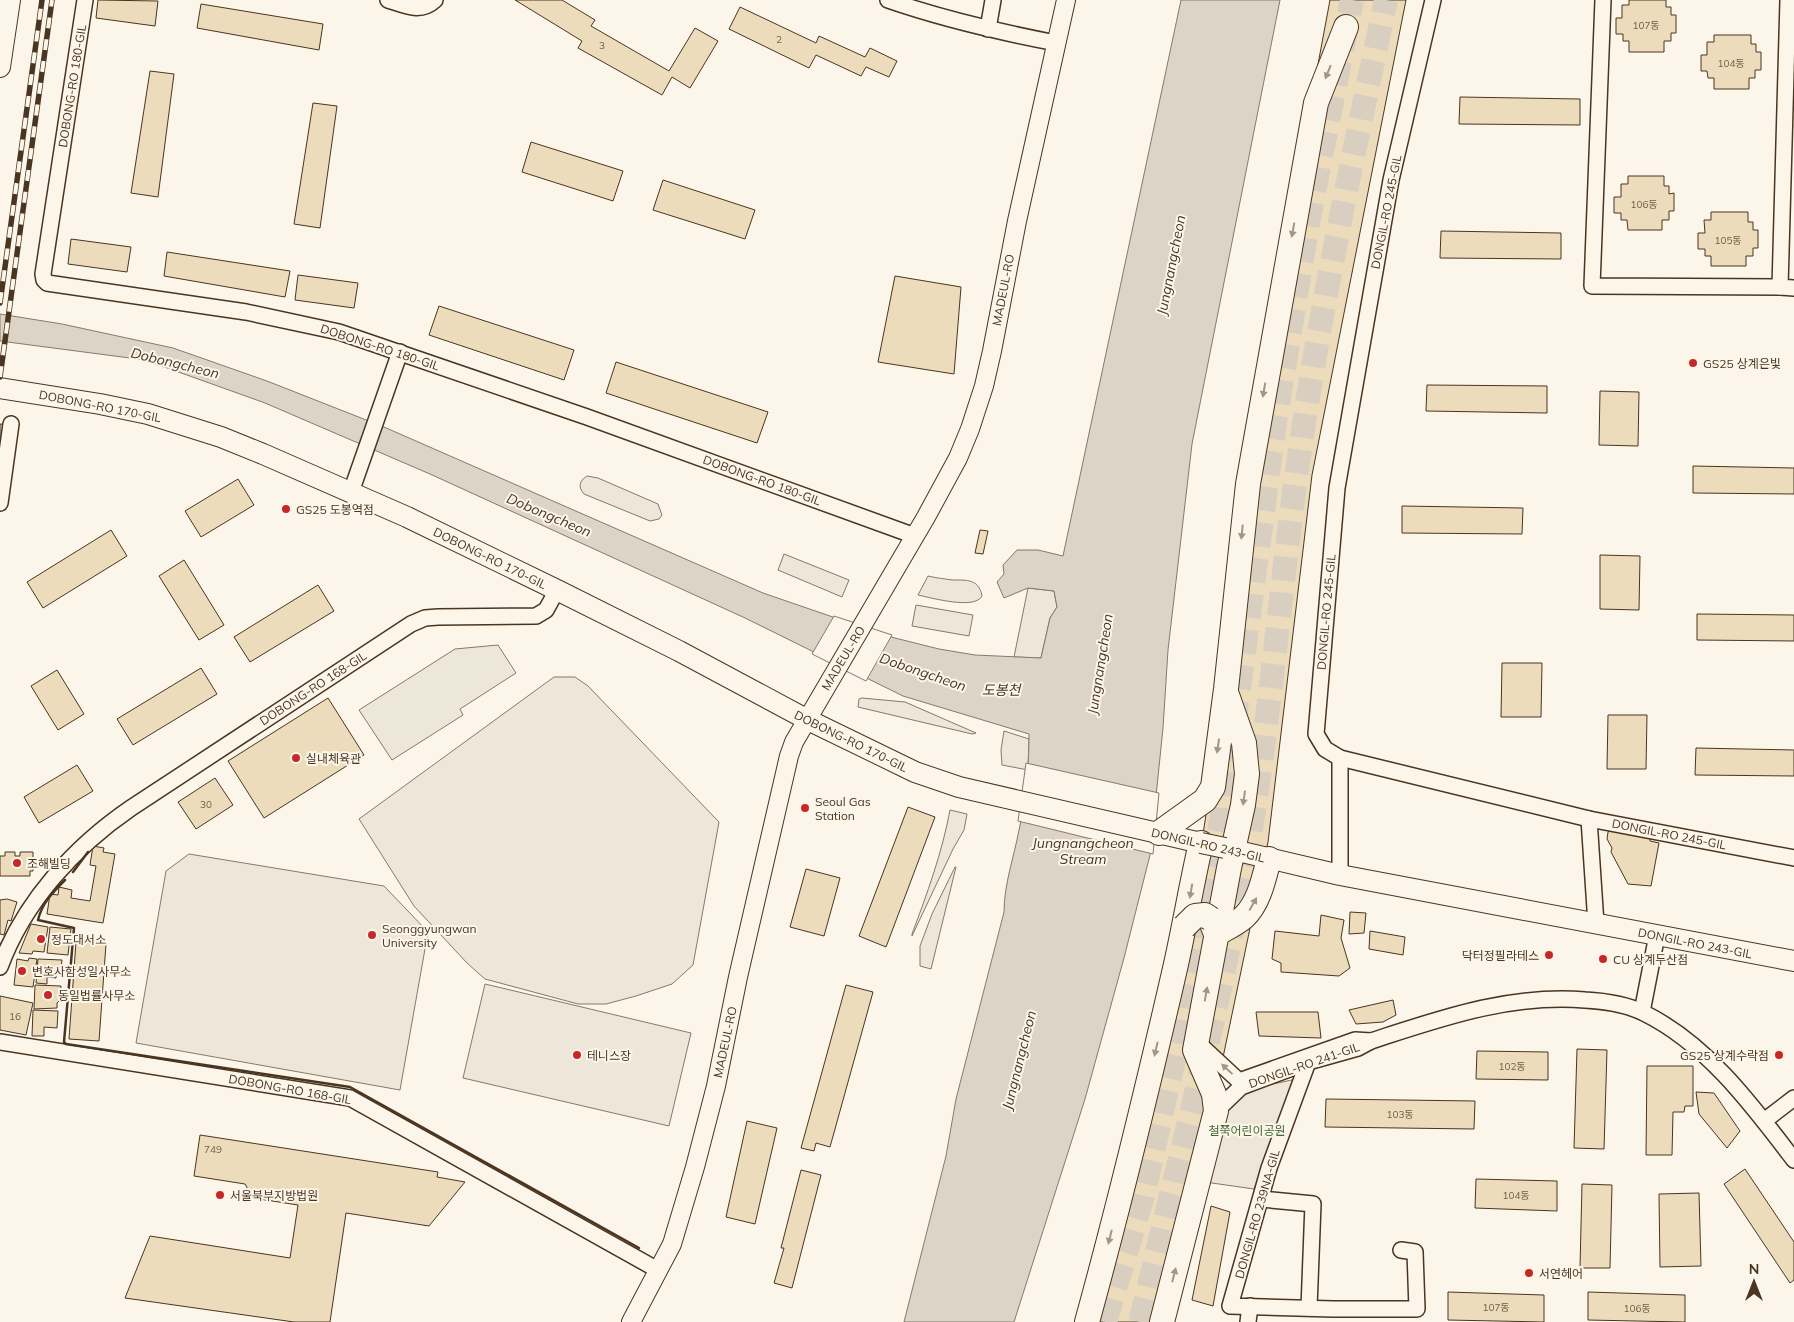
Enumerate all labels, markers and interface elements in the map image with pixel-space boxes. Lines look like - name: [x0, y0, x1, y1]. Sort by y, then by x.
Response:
- house number: 107동: [1632, 19, 1660, 32]
- street label: DOBONG-RO 180-GIL: [55, 23, 89, 149]
- house number: 2: [776, 33, 782, 46]
- house number: 3: [599, 39, 605, 52]
- house number: 104동: [1717, 57, 1745, 70]
- one-way arrow: [1324, 65, 1332, 80]
- street label: DONGIL-RO 245-GIL: [1368, 153, 1405, 270]
- house number: 106동: [1630, 198, 1658, 211]
- water label: Jungnangcheon: [1152, 213, 1190, 318]
- one-way arrow: [1289, 222, 1297, 237]
- house number: 105동: [1714, 234, 1742, 247]
- street label: MADEUL-RO: [989, 253, 1017, 327]
- street label: DOBONG-RO 180-GIL: [319, 321, 442, 373]
- water label: Dobongcheon: [129, 343, 221, 383]
- place label: GS25 상계은빛: [1703, 356, 1781, 371]
- marker: GS25 상계은빛: [1687, 357, 1699, 369]
- one-way arrow: [1260, 382, 1268, 398]
- street label: DOBONG-RO 170-GIL: [38, 387, 163, 425]
- street label: DOBONG-RO 180-GIL: [701, 452, 823, 508]
- water label: Dobongcheon: [504, 489, 594, 541]
- place label: GS25 도봉역점: [296, 502, 374, 517]
- marker: GS25 도봉역점: [280, 503, 292, 515]
- street label: DOBONG-RO 170-GIL: [431, 524, 550, 592]
- one-way arrow: [1238, 524, 1246, 540]
- street label: DONGIL-RO 245-GIL: [1313, 553, 1339, 670]
- water label: Jungnangcheon: [1083, 612, 1117, 717]
- street label: MADEUL-RO: [818, 623, 868, 693]
- street label: DOBONG-RO 168-GIL: [257, 648, 370, 728]
- water label: Dobongcheon: [877, 649, 969, 695]
- water label: 도봉천: [982, 681, 1021, 699]
- street label: DOBONG-RO 170-GIL: [792, 707, 911, 775]
- one-way arrow: [1214, 738, 1222, 754]
- place label: 실내체육관: [306, 751, 361, 766]
- marker: 실내체육관: [290, 752, 302, 764]
- one-way arrow: [1240, 791, 1248, 807]
- place label: Seoul Gas Station: [815, 794, 871, 823]
- house number: 30: [200, 798, 212, 811]
- marker: Seoul Gas Station: [799, 802, 811, 814]
- street label: DONGIL-RO 245-GIL: [1611, 816, 1728, 853]
- street label: DONGIL-RO 243-GIL: [1150, 825, 1267, 865]
- water label: Jungnangcheon Stream: [1031, 834, 1134, 868]
- place label: 조해빌딩: [27, 856, 71, 871]
- marker: 조해빌딩: [11, 857, 23, 869]
- one-way arrow: [1187, 883, 1195, 899]
- one-way arrow: [1249, 897, 1257, 912]
- place label: Seonggyungwan University: [382, 921, 476, 950]
- street label: DONGIL-RO 243-GIL: [1637, 925, 1754, 962]
- marker: Seonggyungwan University: [366, 929, 378, 941]
- place label: 정도대서소: [51, 932, 106, 947]
- marker: 정도대서소: [35, 933, 47, 945]
- place label: 닥터정필라테스: [1462, 948, 1539, 963]
- marker: 닥터정필라테스: [1543, 949, 1555, 961]
- place label: CU 상계두산점: [1613, 952, 1688, 967]
- marker: CU 상계두산점: [1597, 953, 1609, 965]
- place label: 변호사함성일사무소: [32, 964, 131, 979]
- marker: 변호사함성일사무소: [16, 965, 28, 977]
- one-way arrow: [1202, 985, 1210, 1001]
- place label: 동일법률사무소: [58, 988, 135, 1003]
- marker: 동일법률사무소: [42, 989, 54, 1001]
- street label: MADEUL-RO: [710, 1005, 740, 1079]
- water label: Jungnangcheon: [998, 1009, 1040, 1112]
- house number: 16: [9, 1010, 21, 1023]
- street label: DONGIL-RO 241-GIL: [1247, 1039, 1362, 1091]
- one-way arrow: [1152, 1042, 1160, 1057]
- place label: 테니스장: [587, 1048, 631, 1063]
- place label: GS25 상계수락점: [1680, 1048, 1769, 1063]
- marker: 테니스장: [571, 1049, 583, 1061]
- marker: GS25 상계수락점: [1773, 1049, 1785, 1061]
- house number: 102동: [1498, 1060, 1526, 1073]
- one-way arrow: [1221, 1063, 1233, 1075]
- street label: DOBONG-RO 168-GIL: [227, 1071, 353, 1107]
- house number: 103동: [1386, 1108, 1414, 1121]
- park label: 철쭉어린이공원: [1208, 1123, 1286, 1138]
- house number: 749: [204, 1143, 222, 1156]
- street label: DONGIL-RO 239NA-GIL: [1231, 1147, 1283, 1280]
- place label: 서울북부지방법원: [230, 1188, 318, 1203]
- marker: 서울북부지방법원: [214, 1189, 226, 1201]
- house number: 104동: [1502, 1189, 1530, 1202]
- one-way arrow: [1106, 1229, 1114, 1244]
- north arrow: [1729, 1257, 1779, 1307]
- text: N: [1749, 1260, 1759, 1278]
- place label: 서연헤어: [1539, 1266, 1583, 1281]
- one-way arrow: [1171, 1267, 1179, 1282]
- marker: 서연헤어: [1523, 1267, 1535, 1279]
- house number: 107동: [1482, 1301, 1510, 1314]
- house number: 106동: [1623, 1302, 1651, 1315]

